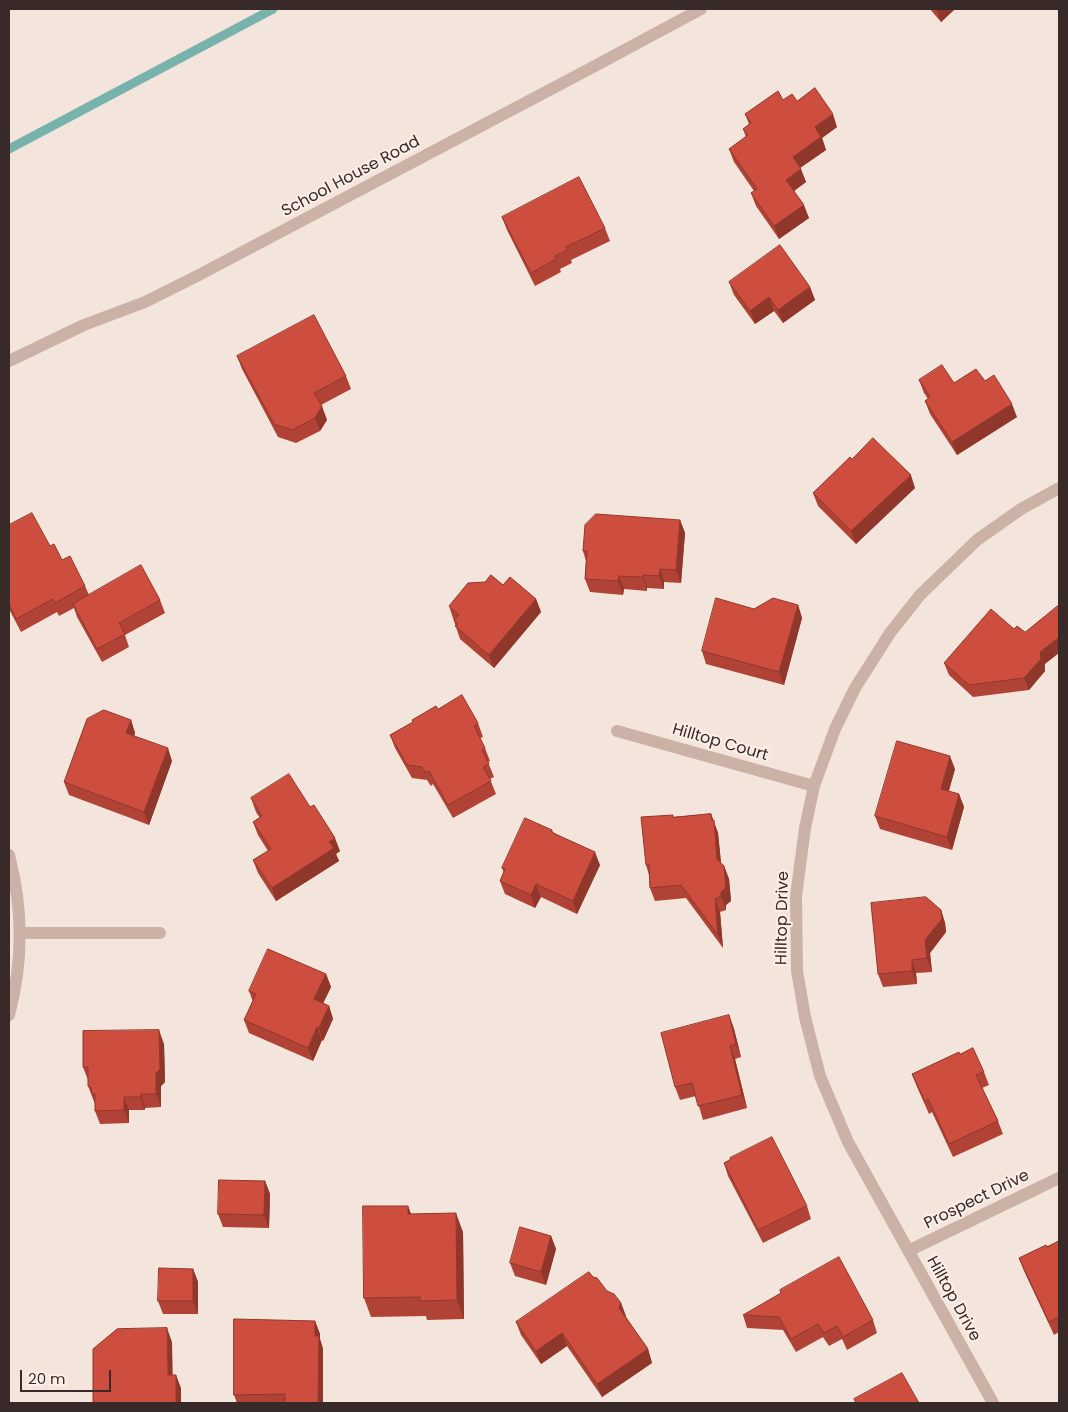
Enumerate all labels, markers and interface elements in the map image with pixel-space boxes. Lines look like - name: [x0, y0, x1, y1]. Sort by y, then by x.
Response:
- street label: School House Road: [279, 132, 423, 222]
- street label: Hilltop Court: [670, 720, 770, 766]
- street label: Hilltop Drive: [773, 871, 793, 965]
- street label: Prospect Drive: [921, 1166, 1033, 1234]
- street label: Hilltop Drive: [922, 1253, 984, 1345]
- scale bar: [22, 1360, 114, 1392]
- text: 20 m: [28, 1368, 66, 1389]

